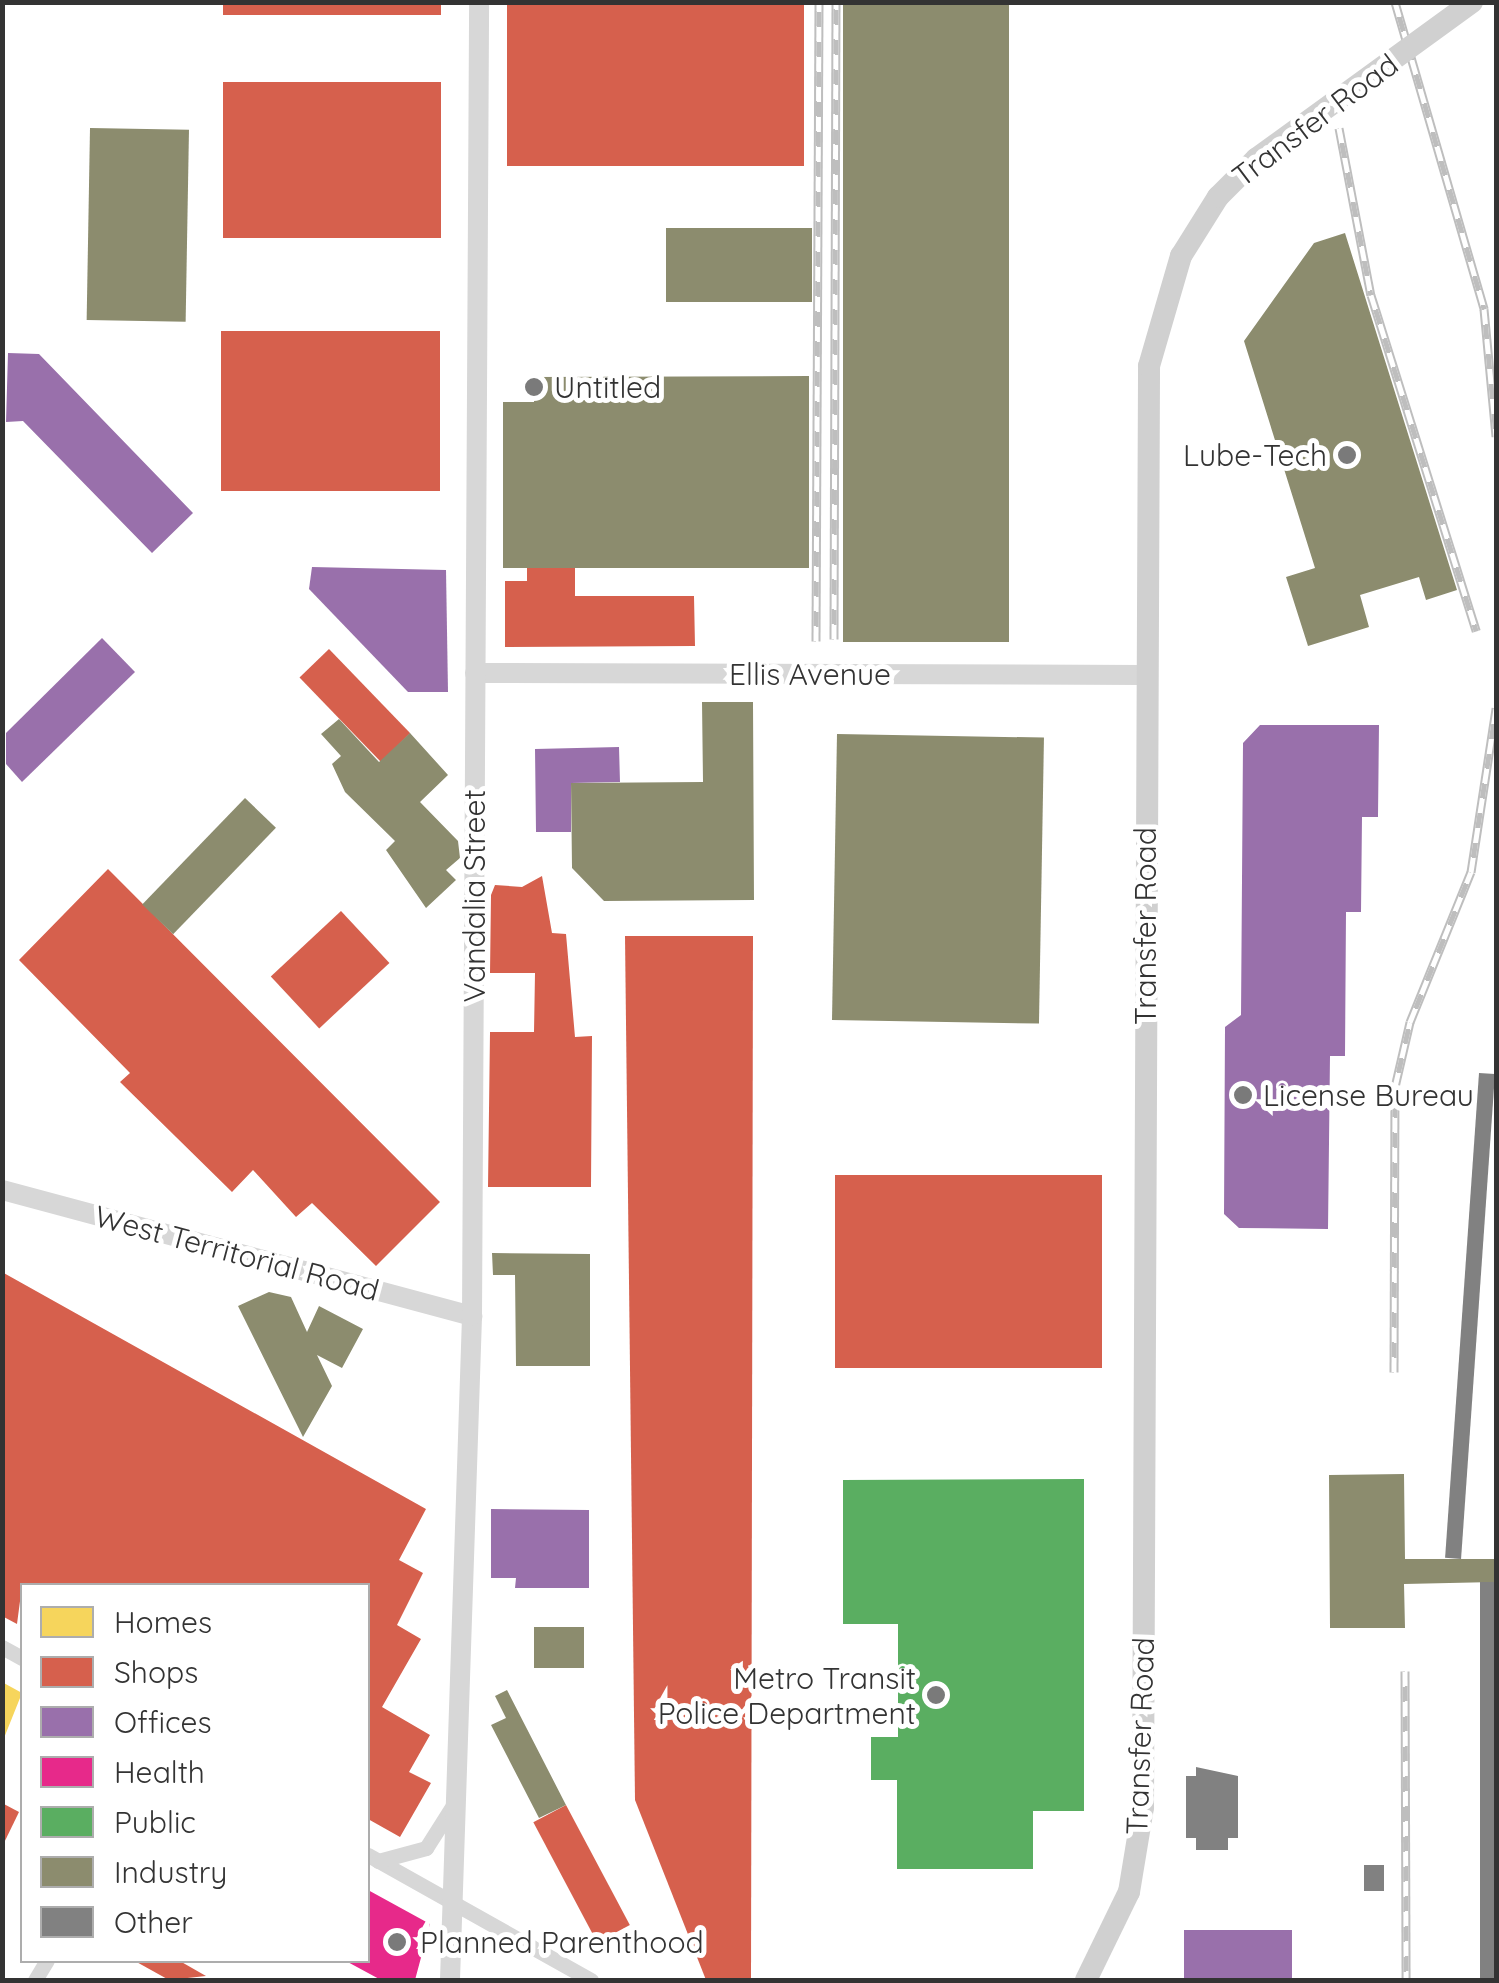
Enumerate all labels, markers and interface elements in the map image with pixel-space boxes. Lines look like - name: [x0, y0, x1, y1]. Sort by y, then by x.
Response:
- street label: Transfer Road: [1225, 46, 1405, 194]
- place label: Untitled: [554, 369, 661, 405]
- marker: Untitled: [523, 376, 545, 398]
- place label: Lube-Tech: [1183, 437, 1327, 473]
- marker: Lube-Tech: [1336, 444, 1358, 466]
- street label: Ellis Avenue: [729, 656, 891, 692]
- street label: Vandalia Street: [456, 789, 492, 1003]
- street label: Transfer Road: [1127, 827, 1163, 1025]
- place label: License Bureau: [1263, 1077, 1474, 1113]
- marker: License Bureau: [1232, 1084, 1254, 1106]
- street label: West Territorial Road: [91, 1198, 383, 1308]
- legend: [20, 1583, 370, 1963]
- text: Homes: [114, 1603, 212, 1641]
- street label: Transfer Road: [1119, 1636, 1161, 1836]
- text: Shops: [114, 1653, 198, 1691]
- place label: Metro Transit Police Department: [658, 1660, 916, 1730]
- marker: Metro Transit Police Department: [925, 1684, 947, 1706]
- text: Offices: [114, 1703, 212, 1741]
- text: Health: [114, 1753, 205, 1791]
- text: Public: [114, 1803, 196, 1841]
- text: Industry: [114, 1853, 227, 1891]
- text: Other: [114, 1903, 193, 1941]
- place label: Planned Parenthood: [420, 1924, 704, 1960]
- marker: Planned Parenthood: [384, 1929, 410, 1955]

